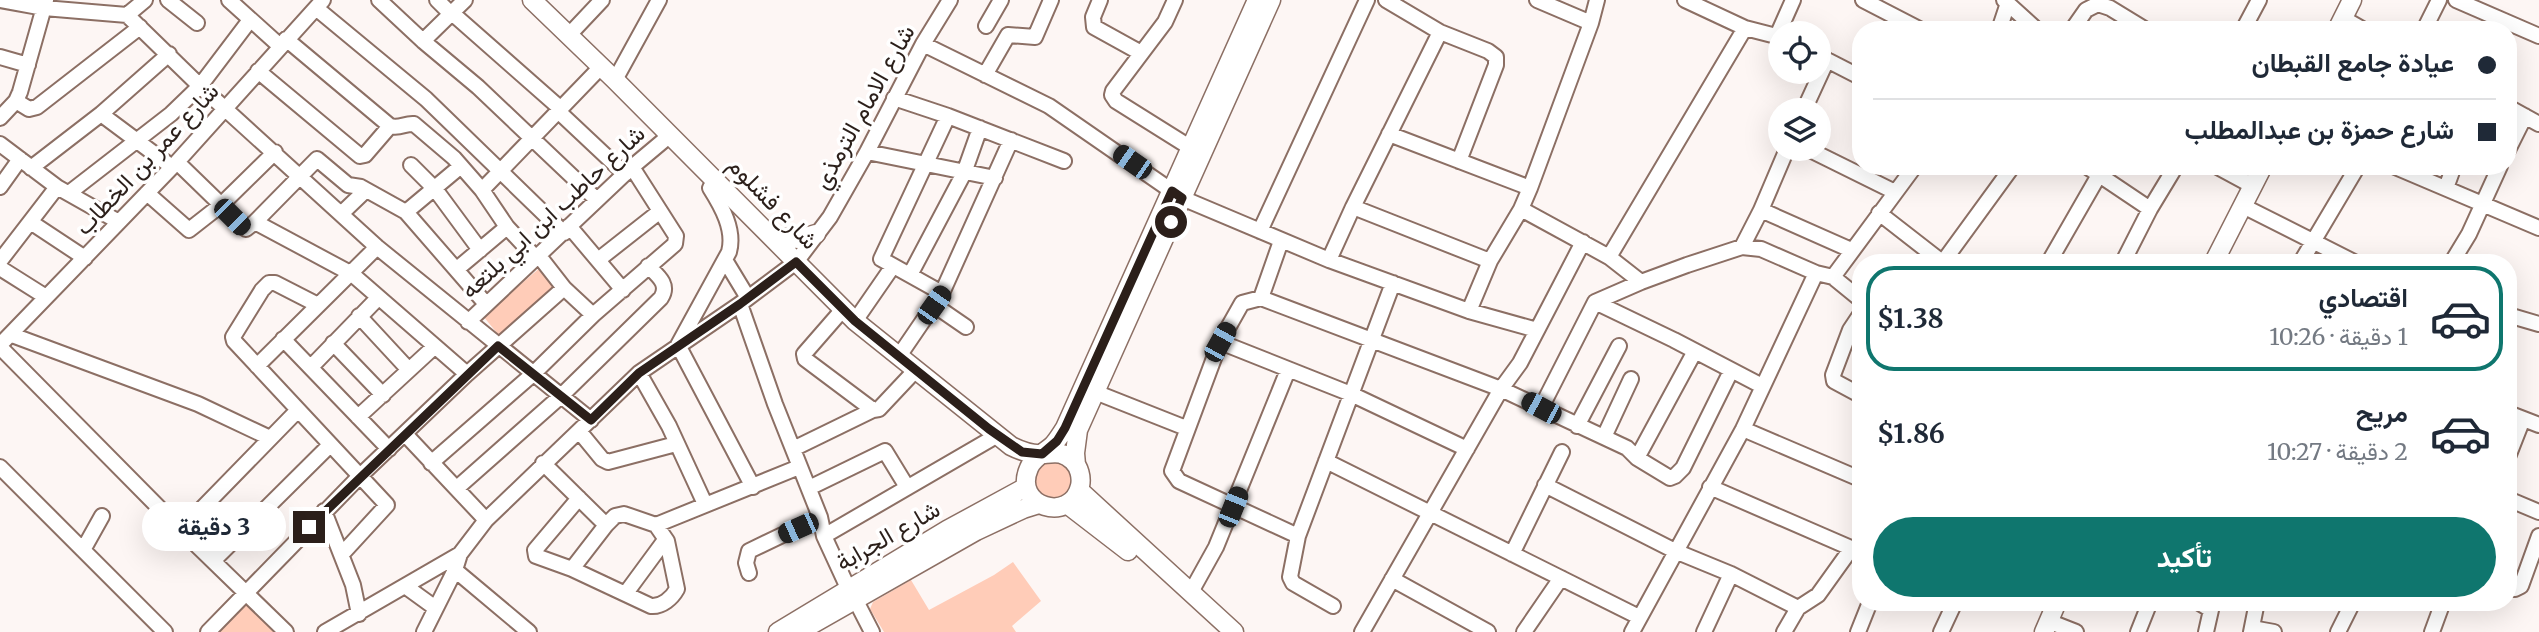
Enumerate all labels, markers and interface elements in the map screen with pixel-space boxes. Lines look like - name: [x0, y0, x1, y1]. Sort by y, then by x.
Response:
- street label: شارع الامام الترمذي: [806, 19, 925, 196]
- map controls: [1768, 21, 1831, 161]
- button: locate: [1768, 21, 1831, 84]
- text: عيادة جامع القبطان: [2252, 46, 2454, 79]
- street label: شارع عمر بن الخطاب: [68, 76, 226, 242]
- button: layers: [1768, 98, 1831, 161]
- text: شارع حمزة بن عبدالمطلب: [2185, 113, 2454, 146]
- street label: شارع حاطب ابن ابي بلتعه: [454, 118, 654, 308]
- car: [1109, 141, 1156, 183]
- street label: شارع فشلوم: [721, 150, 825, 256]
- car: [210, 195, 255, 239]
- route start: [1155, 206, 1187, 238]
- text: اقتصادي: [2319, 281, 2408, 314]
- car: [914, 282, 955, 328]
- icon: car: [2429, 287, 2492, 350]
- text: $1.38: [1877, 302, 1944, 335]
- car: [1201, 319, 1240, 365]
- text: 1 دقيقة · 10:26: [2269, 322, 2408, 351]
- car: [1518, 389, 1565, 427]
- text: مريح: [2356, 396, 2408, 429]
- icon: car: [2429, 402, 2492, 465]
- text: $1.86: [1877, 417, 1945, 450]
- text: 2 دقيقة · 10:27: [2267, 437, 2408, 466]
- car: [1216, 484, 1251, 530]
- street label: شارع الجرابة: [830, 493, 946, 579]
- callout: 3 دقيقة: [141, 503, 284, 552]
- car: [775, 510, 822, 546]
- route end: [293, 511, 325, 543]
- text: 3 دقيقة: [178, 512, 250, 541]
- button: تأكيد: [1873, 517, 2496, 597]

